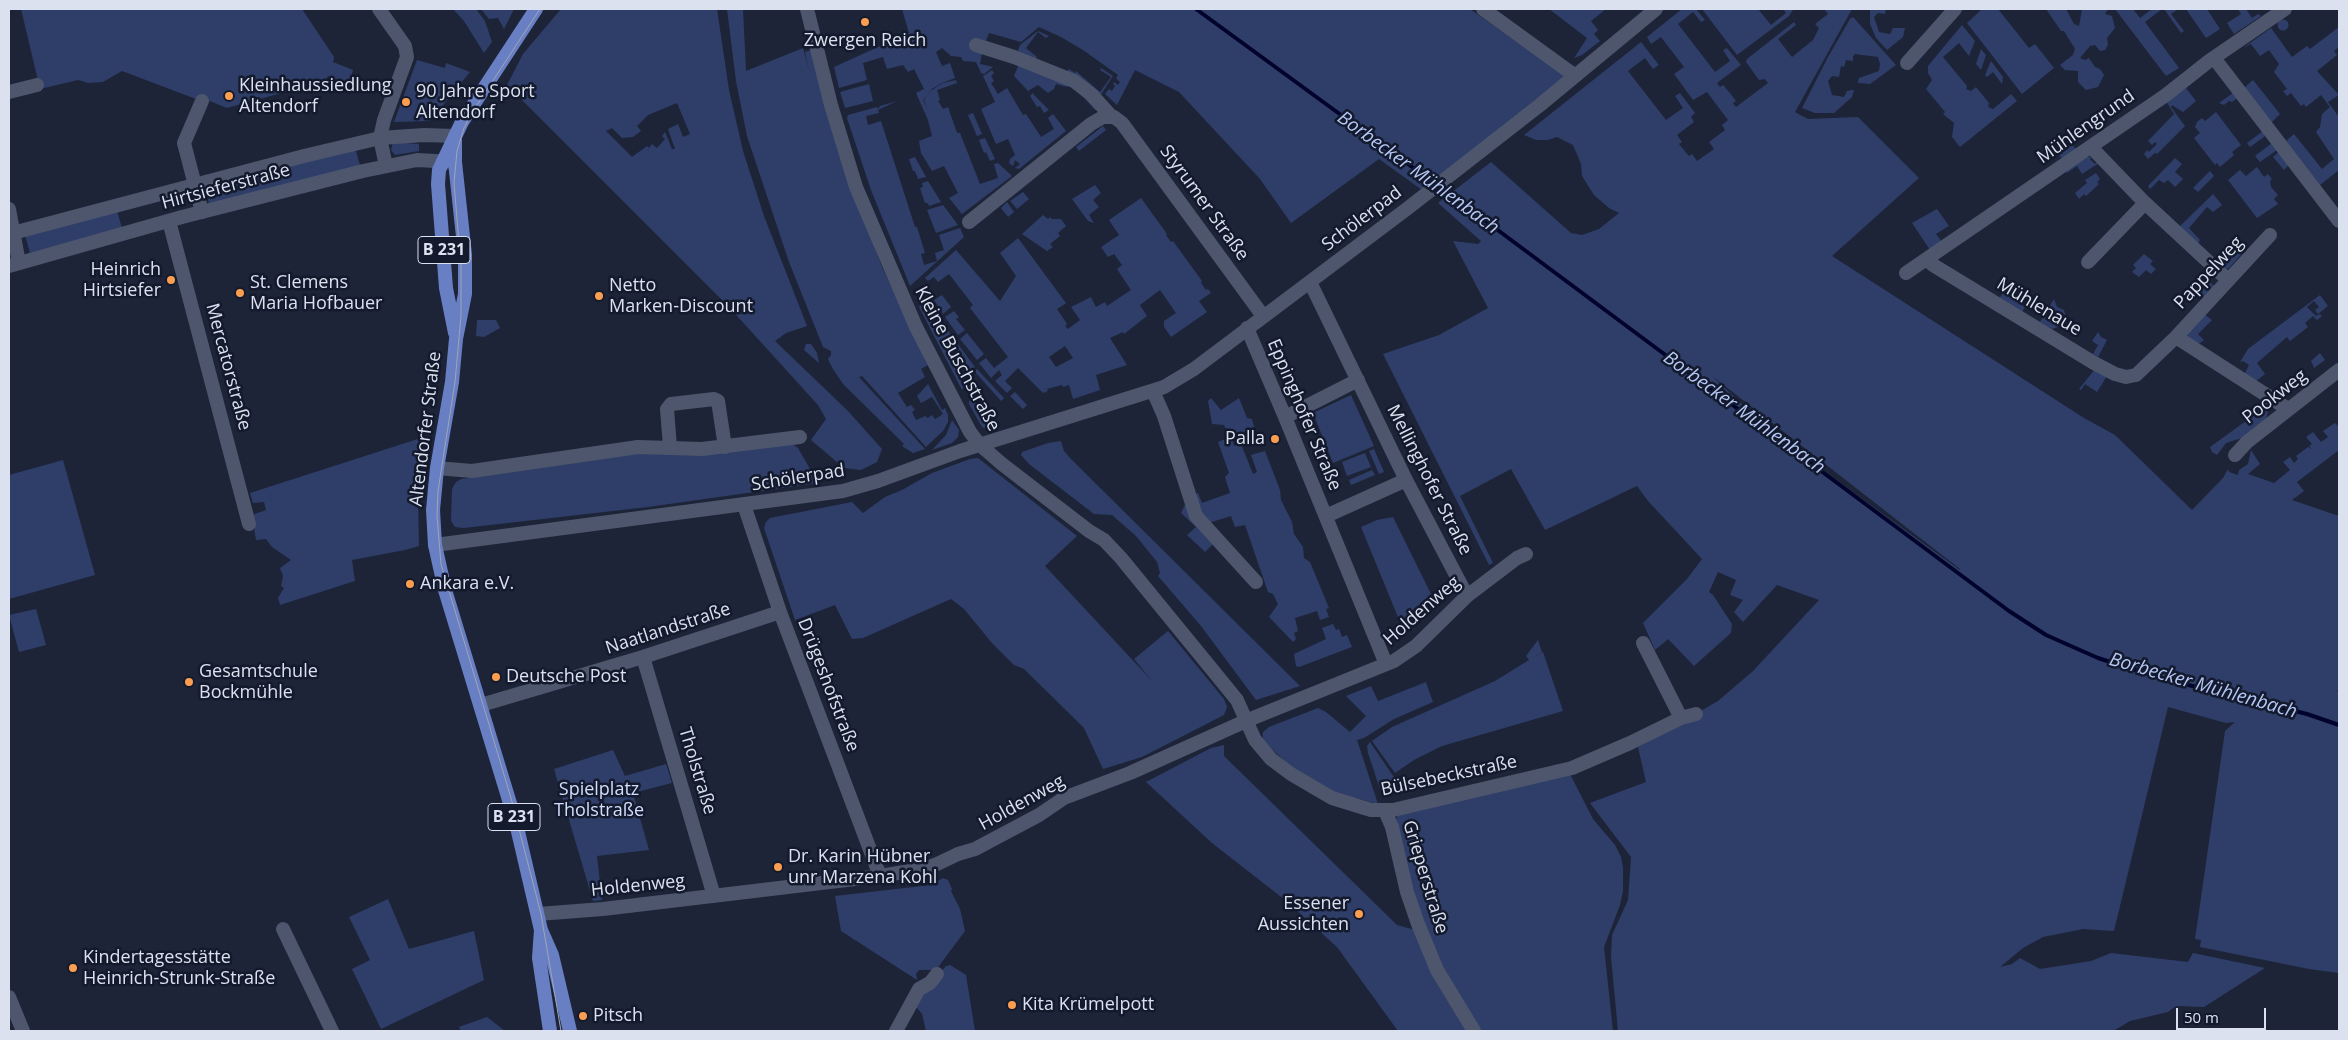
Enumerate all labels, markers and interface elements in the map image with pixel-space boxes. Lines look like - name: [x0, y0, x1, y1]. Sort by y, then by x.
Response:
- marker: Zwergen Reich: [859, 16, 871, 28]
- place label: Zwergen Reich: [804, 30, 926, 52]
- place label: Kleinhaussiedlung Altendorf: [239, 75, 392, 118]
- place label: 90 Jahre Sport Altendorf: [416, 81, 535, 124]
- street label: Mühlengrund: [2033, 85, 2139, 169]
- marker: Kleinhaussiedlung Altendorf: [223, 90, 235, 102]
- marker: 90 Jahre Sport Altendorf: [400, 96, 412, 108]
- water label: Borbecker Mühlenbach: [1333, 107, 1503, 239]
- street label: Styrumer Straße: [1155, 141, 1253, 265]
- street label: Hirtsieferstraße: [159, 159, 293, 215]
- street label: Schölerpad: [1318, 182, 1406, 256]
- street label: Pappelweg: [2170, 232, 2248, 314]
- road number: B 231: [418, 236, 470, 264]
- place label: Heinrich Hirtsiefer: [83, 259, 161, 302]
- place label: St. Clemens Maria Hofbauer: [250, 272, 382, 314]
- street label: Mühlenaue: [1993, 273, 2085, 341]
- marker: Heinrich Hirtsiefer: [165, 274, 177, 286]
- place label: Netto Marken-Discount: [609, 275, 753, 318]
- street label: Kleine Buschstraße: [910, 283, 1004, 435]
- marker: St. Clemens Maria Hofbauer: [234, 287, 246, 299]
- marker: Netto Marken-Discount: [593, 290, 605, 302]
- street label: Mercatorstraße: [201, 301, 255, 433]
- street label: Eppinghofer Straße: [1262, 336, 1346, 494]
- water label: Borbecker Mühlenbach: [1659, 347, 1829, 479]
- street label: Altendorfer Straße: [406, 350, 446, 508]
- street label: Pookweg: [2238, 365, 2312, 429]
- street label: Mellinghofer Straße: [1382, 401, 1476, 559]
- place label: Palla: [1225, 428, 1265, 450]
- marker: Palla: [1269, 433, 1281, 445]
- street label: Schölerpad: [750, 460, 846, 496]
- street label: Holdenweg: [1379, 572, 1465, 650]
- place label: Ankara e.V.: [420, 573, 514, 595]
- marker: Ankara e.V.: [404, 578, 416, 590]
- street label: Naatlandstraße: [603, 599, 733, 659]
- street label: Drügeshofstraße: [793, 615, 863, 755]
- water label: Borbecker Mühlenbach: [2107, 648, 2299, 724]
- place label: Gesamtschule Bockmühle: [199, 661, 318, 704]
- place label: Deutsche Post: [506, 666, 626, 688]
- marker: Deutsche Post: [490, 671, 502, 683]
- marker: Gesamtschule Bockmühle: [183, 676, 195, 688]
- street label: Tholstraße: [674, 725, 720, 817]
- street label: Bülsebeckstraße: [1379, 751, 1519, 801]
- street label: Holdenweg: [975, 771, 1069, 835]
- park label: Spielplatz Tholstraße: [554, 779, 644, 822]
- road number: B 231: [488, 804, 540, 830]
- street label: Grieperstraße: [1398, 818, 1452, 936]
- place label: Dr. Karin Hübner unr Marzena Kohl: [788, 846, 937, 889]
- marker: Dr. Karin Hübner unr Marzena Kohl: [772, 861, 784, 873]
- street label: Holdenweg: [590, 870, 686, 902]
- place label: Essener Aussichten: [1258, 893, 1349, 936]
- marker: Essener Aussichten: [1353, 908, 1365, 920]
- place label: Kindertagesstätte Heinrich-Strunk-Straße: [83, 947, 275, 990]
- marker: Kindertagesstätte Heinrich-Strunk-Straße: [67, 962, 79, 974]
- place label: Kita Krümelpott: [1022, 994, 1154, 1016]
- scale bar: [2178, 998, 2268, 1030]
- marker: Kita Krümelpott: [1006, 999, 1018, 1011]
- place label: Pitsch: [593, 1005, 643, 1027]
- text: 50 m: [2184, 1007, 2219, 1027]
- marker: Pitsch: [577, 1010, 589, 1022]

